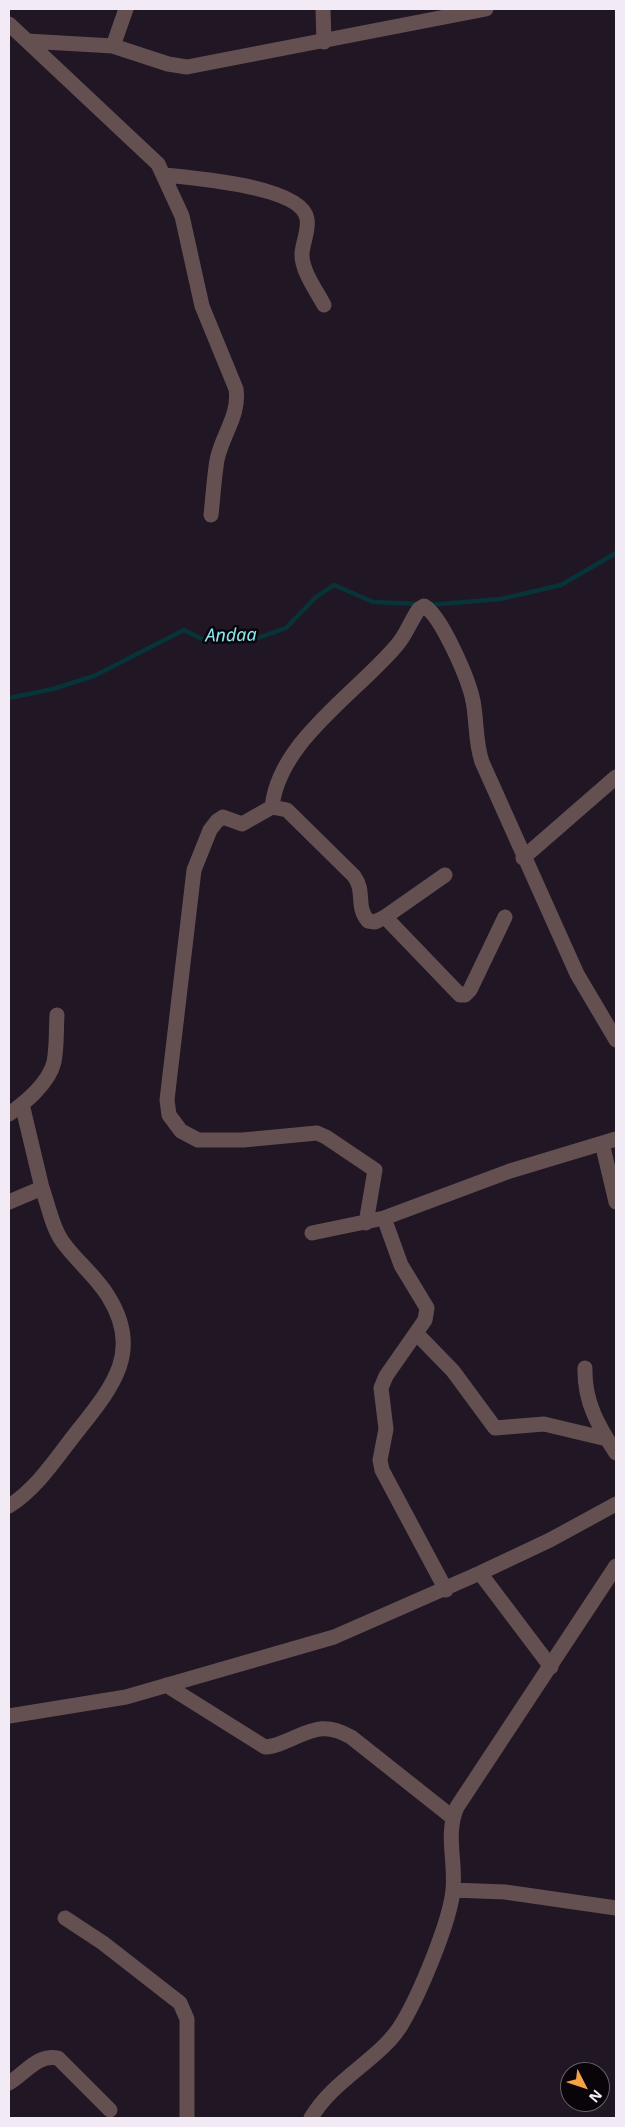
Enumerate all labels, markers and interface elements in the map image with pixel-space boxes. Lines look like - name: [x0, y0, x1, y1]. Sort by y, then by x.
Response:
- water label: Andaa: [205, 625, 257, 647]
- north arrow: [560, 2062, 610, 2112]
- text: N: [585, 2086, 607, 2107]

